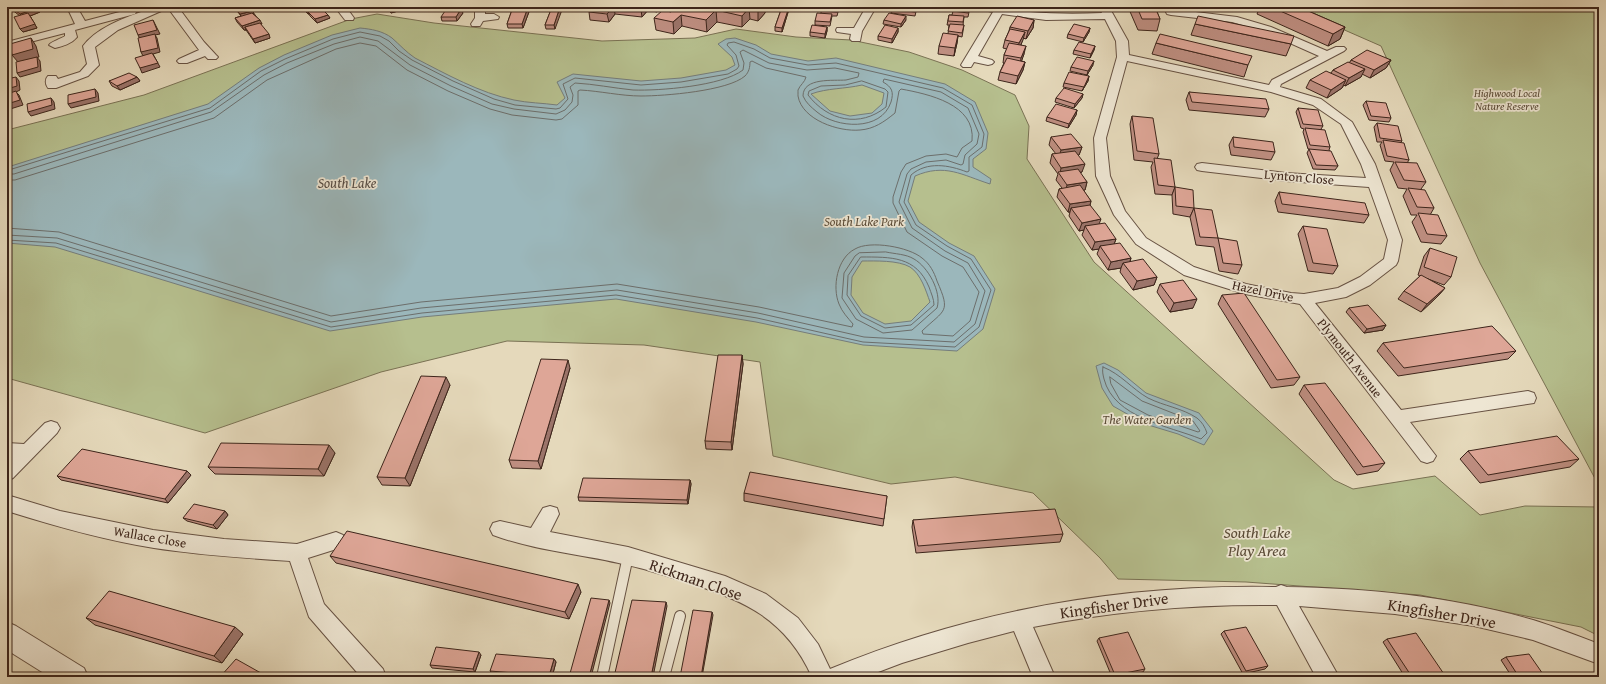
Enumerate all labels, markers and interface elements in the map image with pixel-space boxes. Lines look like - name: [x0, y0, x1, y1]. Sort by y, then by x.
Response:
- park label: Highwood Local Nature Reserve: [1473, 85, 1540, 114]
- street label: Lynton Close: [1263, 164, 1335, 190]
- water label: South Lake: [318, 173, 377, 193]
- park label: South Lake Park: [824, 212, 904, 231]
- street label: Hazel Drive: [1231, 275, 1295, 307]
- street label: Plymouth Avenue: [1313, 314, 1387, 402]
- park label: The Water Garden: [1102, 410, 1192, 429]
- park label: South Lake Play Area: [1224, 520, 1291, 562]
- street label: Wallace Close: [112, 521, 188, 553]
- street label: Rickman Close: [646, 552, 746, 606]
- street label: Kingfisher Drive: [1058, 586, 1170, 624]
- street label: Kingfisher Drive: [1386, 592, 1498, 634]

